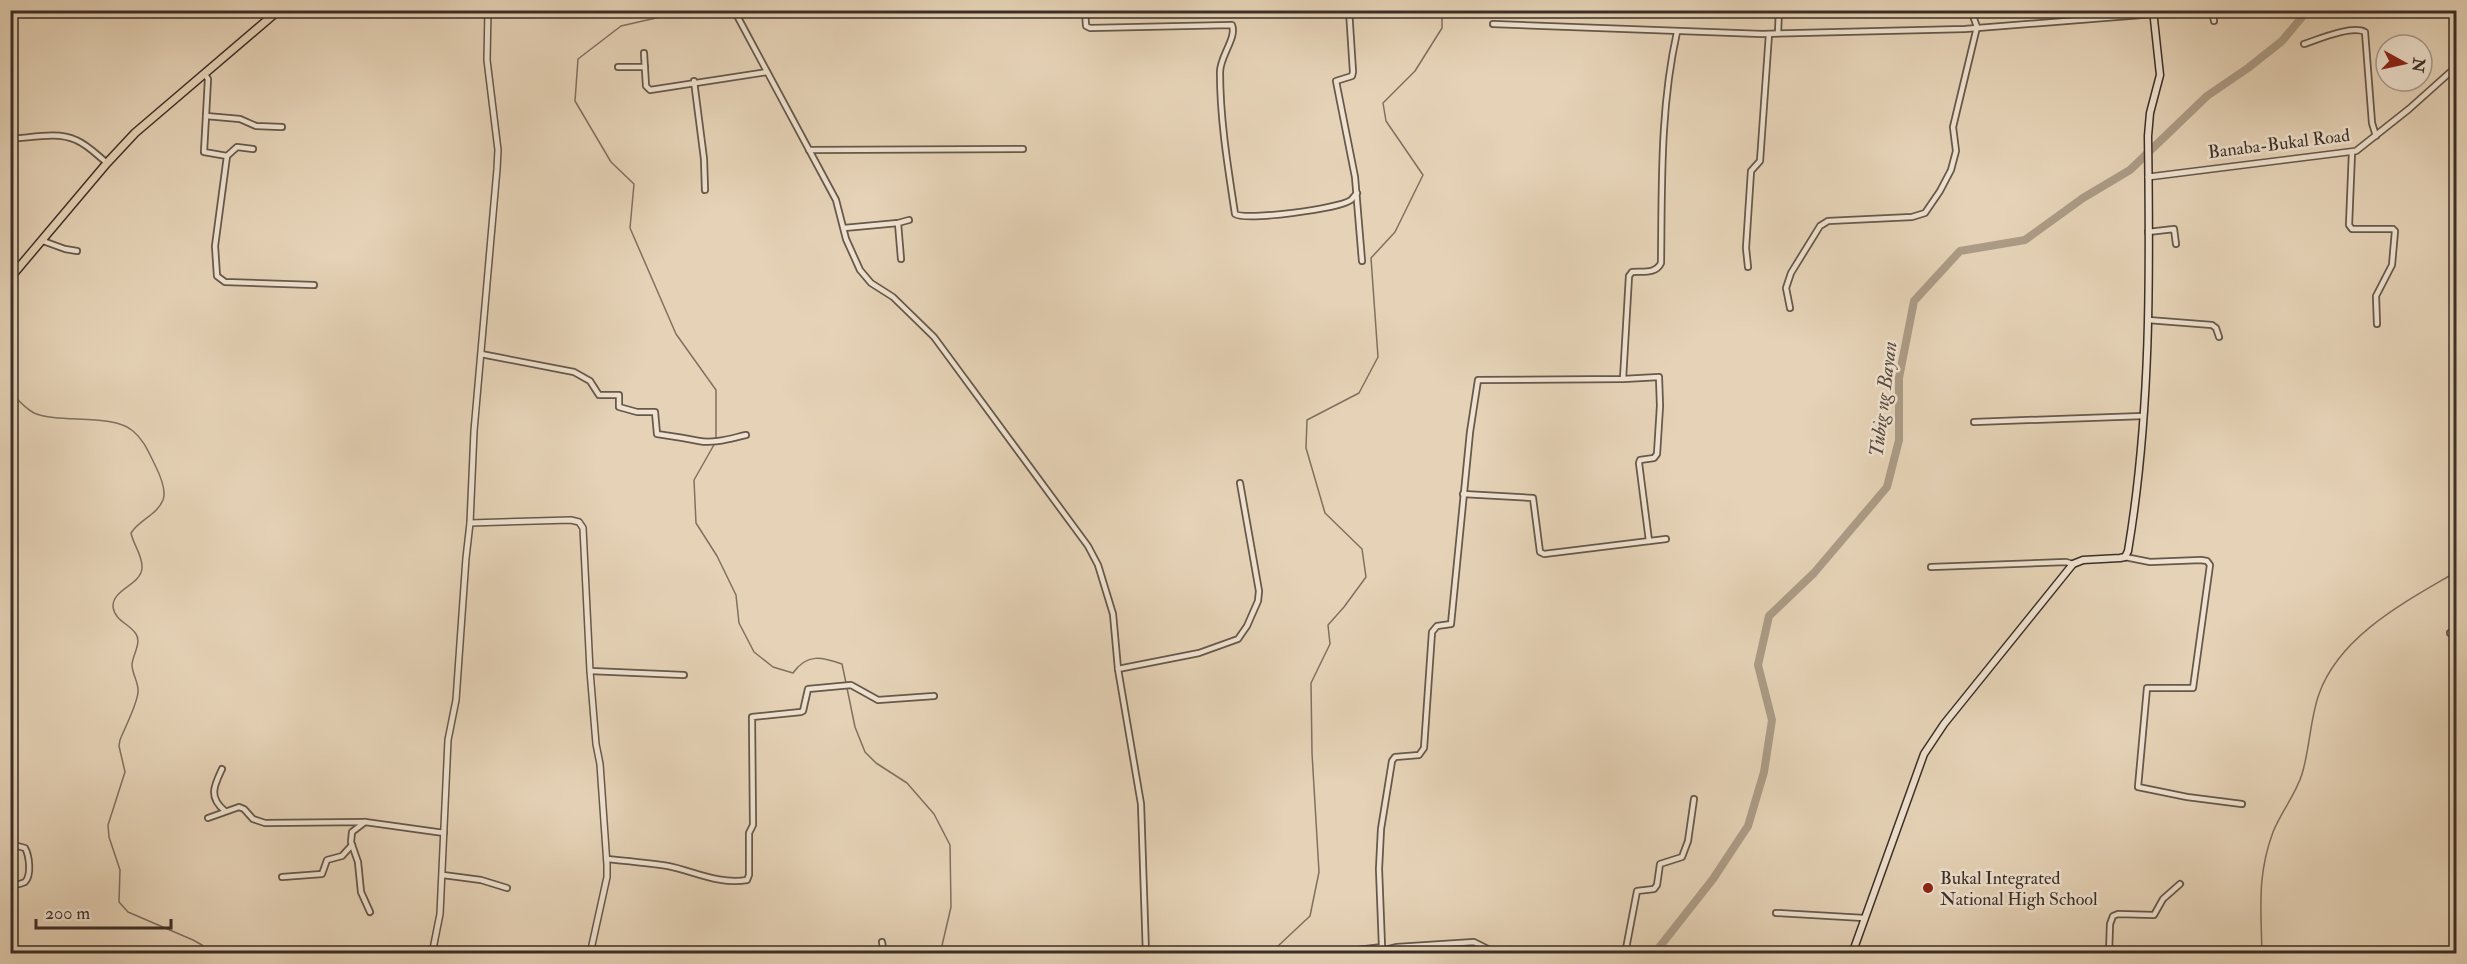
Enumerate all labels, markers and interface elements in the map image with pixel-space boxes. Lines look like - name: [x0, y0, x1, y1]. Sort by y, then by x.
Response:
- north arrow: [2374, 33, 2434, 93]
- text: N: [2407, 55, 2429, 74]
- street label: Banaba-Bukal Road: [2207, 124, 2351, 164]
- water label: Tubig ng Bayan: [1864, 340, 1902, 458]
- place label: Bukal Integrated National High School: [1940, 867, 2098, 911]
- marker: Bukal Integrated National High School: [1921, 881, 1935, 895]
- scale bar: [36, 892, 171, 930]
- text: 200 m: [45, 902, 90, 925]

